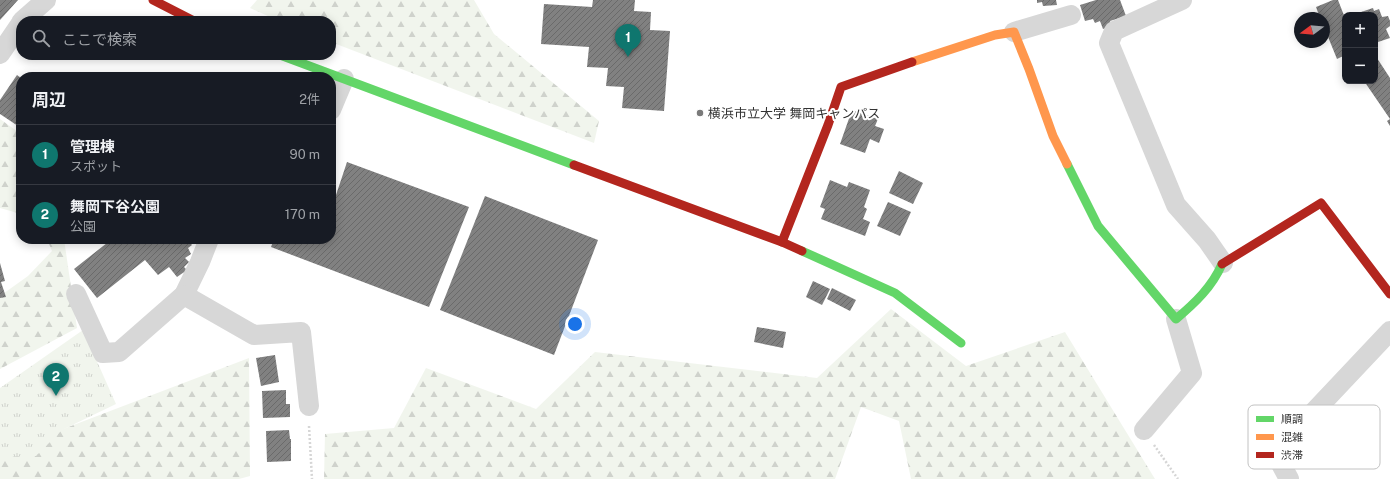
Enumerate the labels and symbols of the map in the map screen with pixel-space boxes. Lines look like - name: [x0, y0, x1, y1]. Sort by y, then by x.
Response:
- north arrow: [1294, 12, 1330, 48]
- pin: 1: [615, 24, 641, 57]
- place label: 横浜市立大学 舞岡キャンパス: [708, 106, 880, 121]
- marker: 横浜市立大学 舞岡キャンパス: [695, 108, 705, 118]
- your location: [565, 314, 585, 334]
- pin: 2: [43, 363, 69, 396]
- legend: [1248, 405, 1380, 469]
- text: 順調: [1281, 413, 1303, 425]
- text: 混雑: [1281, 431, 1303, 443]
- text: 渋滞: [1281, 449, 1303, 461]

